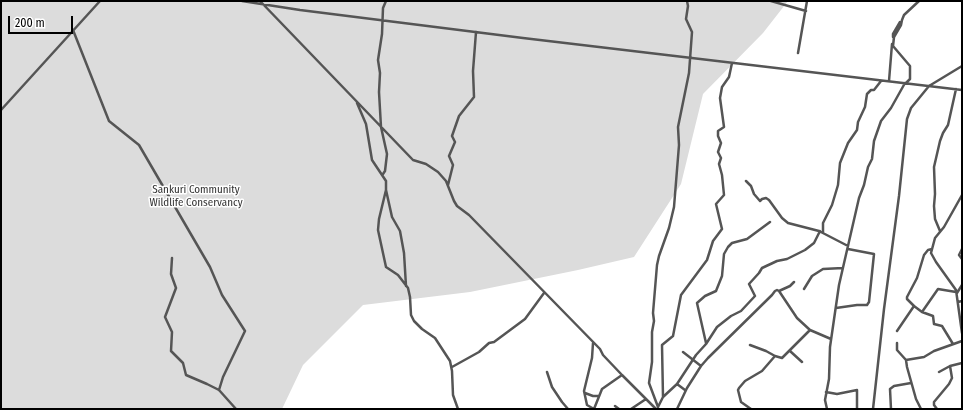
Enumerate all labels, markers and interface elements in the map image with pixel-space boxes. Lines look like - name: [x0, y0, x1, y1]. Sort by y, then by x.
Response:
- scale bar: [10, 8, 75, 34]
- text: 200 m: [15, 16, 45, 30]
- park label: Sankuri Community Wildlife Conservancy: [149, 183, 243, 209]

